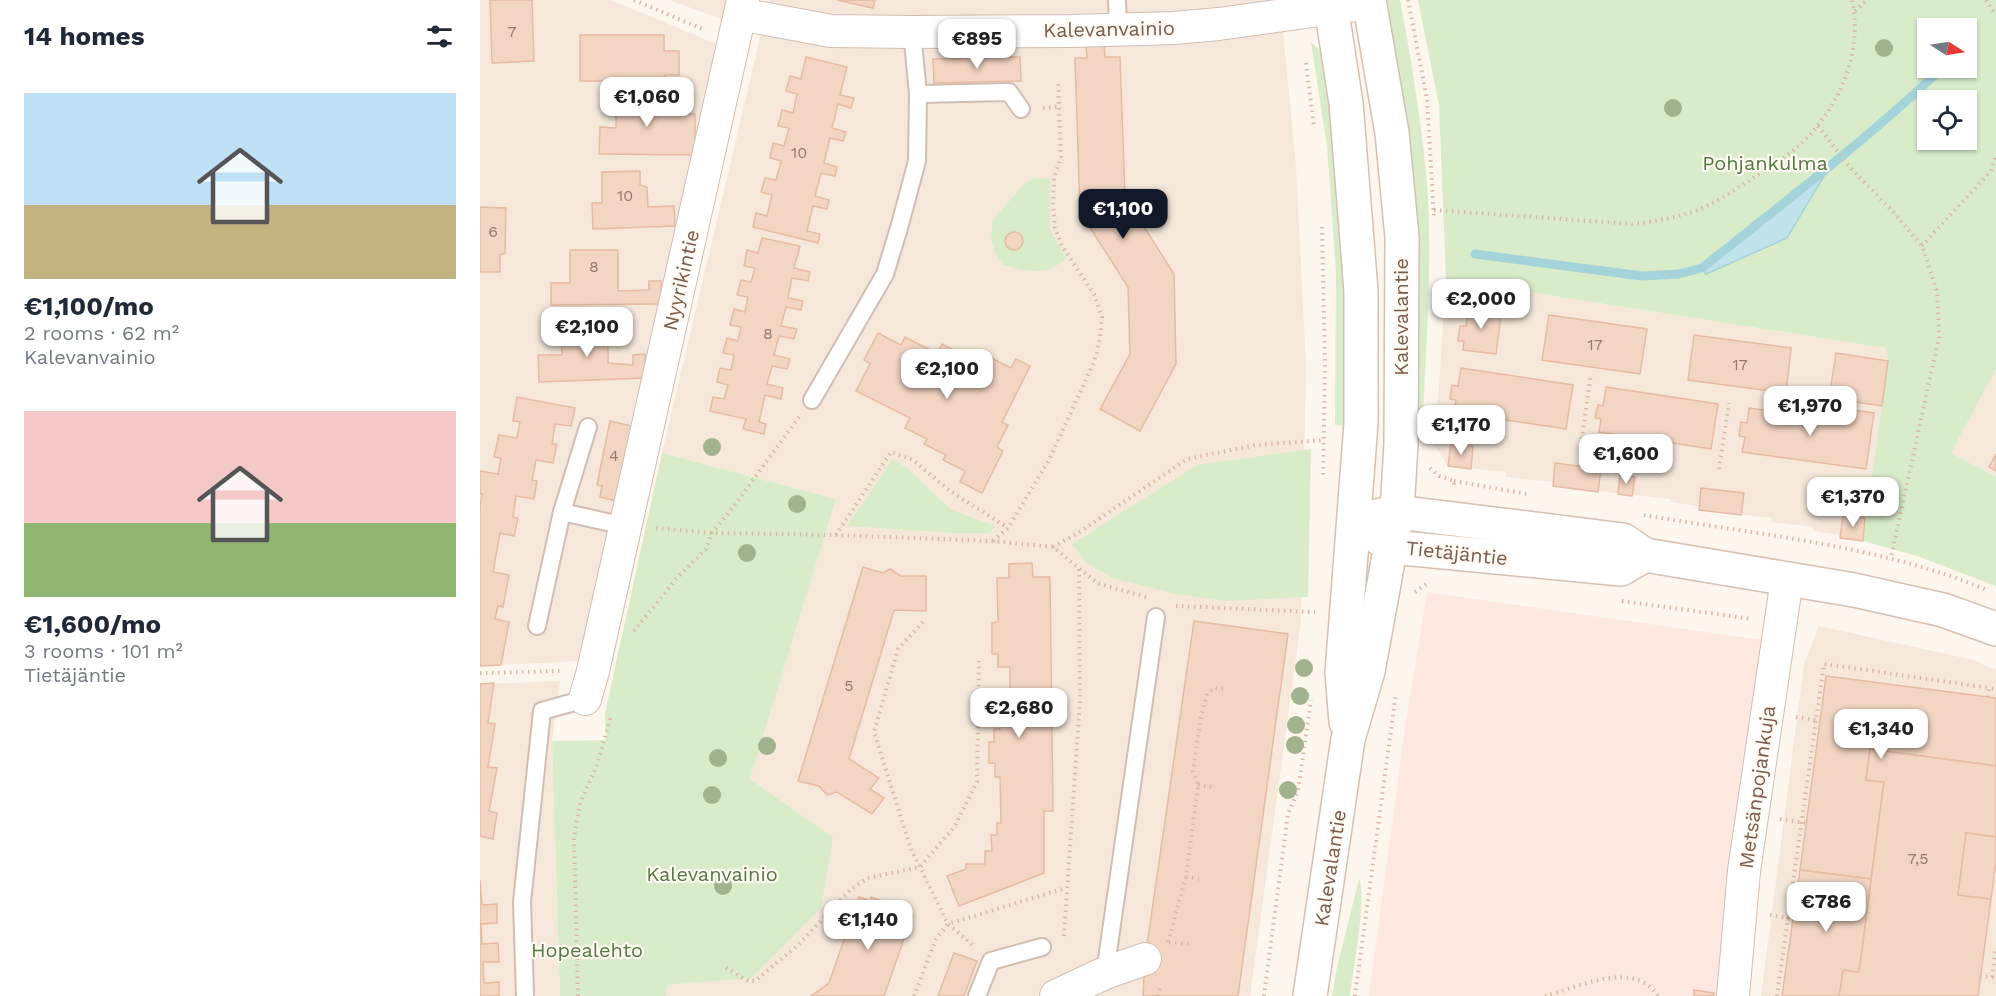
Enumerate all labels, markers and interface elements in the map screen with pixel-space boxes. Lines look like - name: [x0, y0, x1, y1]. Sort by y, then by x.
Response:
- street label: Kalevanvainio: [1043, 16, 1175, 42]
- north arrow: [1917, 18, 1977, 78]
- map controls: [1917, 18, 1977, 150]
- pin: €895: [941, 19, 1013, 70]
- icon: filters: [423, 20, 456, 53]
- text: 14 homes: [24, 21, 145, 51]
- house number: 7: [508, 22, 517, 41]
- text: €895: [952, 26, 1002, 50]
- pin: €1,060: [598, 77, 696, 128]
- text: €1,060: [614, 84, 680, 108]
- button: locate: [1917, 90, 1977, 150]
- icon: home: [186, 132, 294, 240]
- house number: 10: [791, 143, 807, 162]
- park label: Pohjankulma: [1702, 151, 1828, 175]
- house number: 10: [617, 186, 633, 205]
- pin: €1,100: [1074, 189, 1172, 240]
- text: €1,100: [1093, 196, 1153, 220]
- house number: 6: [488, 222, 498, 241]
- street label: Nyyrikintie: [658, 227, 704, 333]
- house number: 8: [589, 257, 599, 276]
- street label: Kalevalantie: [1389, 258, 1413, 376]
- pin: €2,000: [1432, 279, 1530, 330]
- text: €2,000: [1446, 286, 1516, 310]
- text: €1,100/mo: [24, 291, 154, 321]
- pin: €2,100: [538, 307, 636, 358]
- text: €2,100: [555, 314, 619, 338]
- text: 2 rooms · 62 m²: [24, 321, 179, 345]
- house number: 8: [763, 324, 773, 343]
- house number: 17: [1587, 335, 1603, 354]
- text: Kalevanvainio: [24, 345, 156, 369]
- pin: €2,100: [898, 349, 996, 400]
- house number: 17: [1732, 355, 1748, 374]
- text: €2,100: [915, 356, 979, 380]
- pin: €1,970: [1761, 386, 1859, 437]
- text: €1,970: [1778, 393, 1842, 417]
- pin: €1,170: [1412, 405, 1510, 456]
- text: €1,170: [1431, 412, 1491, 436]
- pin: €1,600: [1577, 434, 1675, 485]
- text: €1,600: [1593, 441, 1659, 465]
- house number: 4: [609, 446, 619, 465]
- icon: home: [186, 450, 294, 558]
- pin: €1,370: [1804, 477, 1902, 528]
- text: €1,370: [1821, 484, 1885, 508]
- street label: Tietäjäntie: [1405, 536, 1509, 570]
- text: €1,600/mo: [24, 609, 161, 639]
- text: 3 rooms · 101 m²: [24, 639, 183, 663]
- text: Tietäjäntie: [24, 663, 126, 687]
- house number: 5: [844, 676, 854, 695]
- pin: €2,680: [970, 688, 1068, 739]
- text: €2,680: [984, 695, 1054, 719]
- street label: Metsänpojankuja: [1734, 704, 1780, 870]
- pin: €1,340: [1832, 709, 1930, 760]
- text: €1,340: [1848, 716, 1914, 740]
- street label: Kalevalantie: [1309, 808, 1351, 928]
- house number: 7,5: [1907, 849, 1929, 868]
- park label: Kalevanvainio: [646, 862, 778, 886]
- pin: €786: [1790, 882, 1862, 933]
- text: €786: [1801, 889, 1851, 913]
- pin: €1,140: [819, 900, 917, 951]
- text: €1,140: [838, 907, 898, 931]
- park label: Hopealehto: [531, 938, 643, 962]

